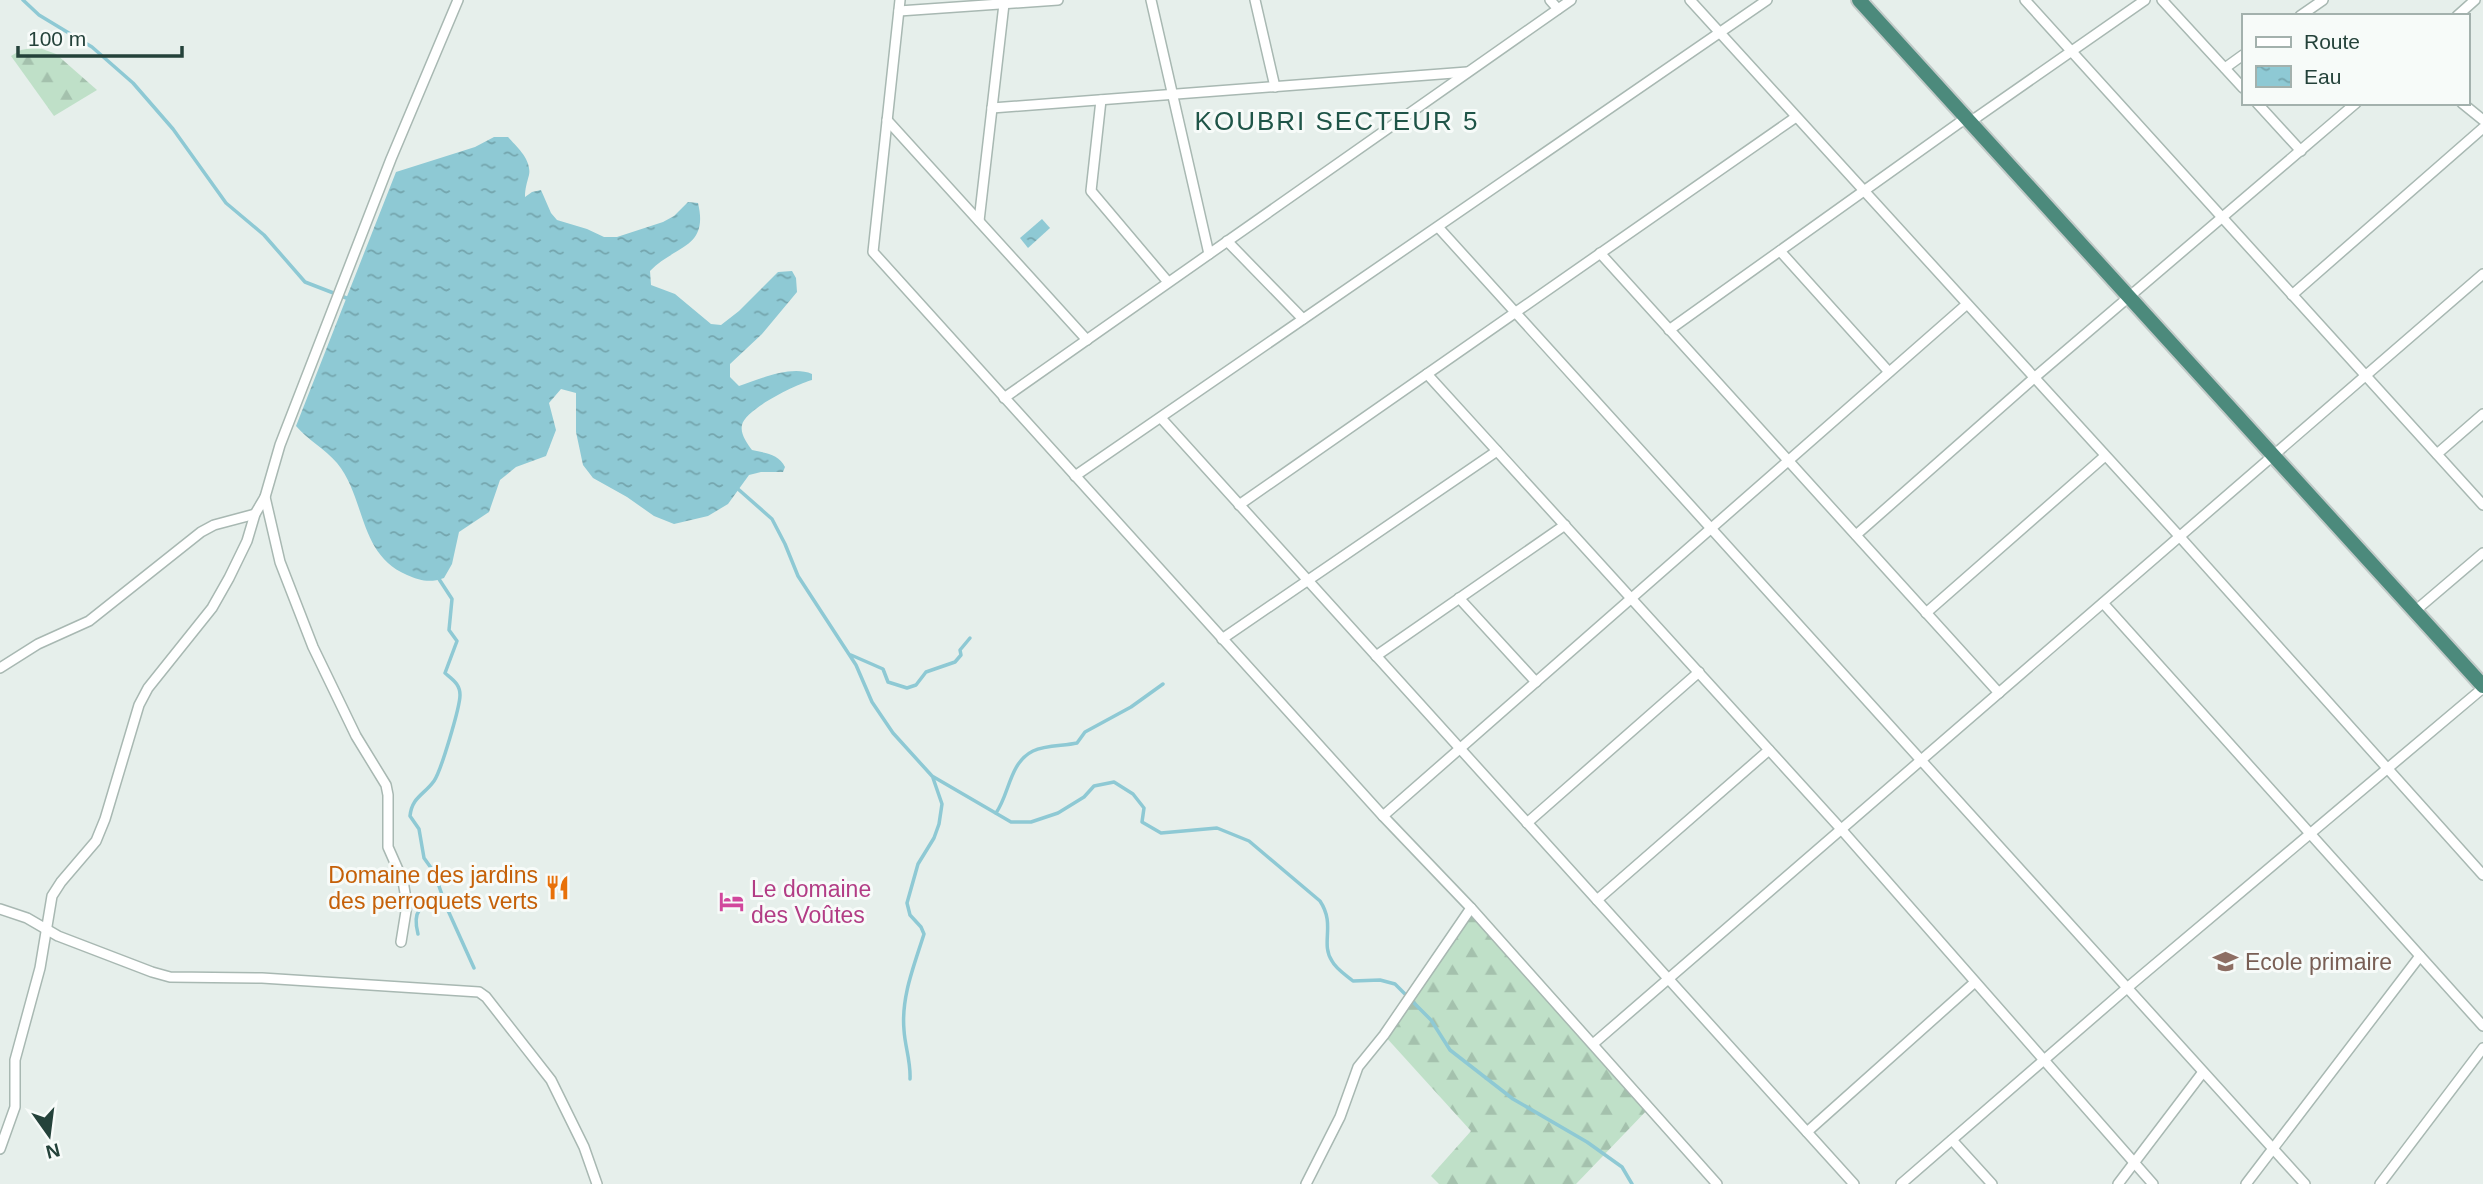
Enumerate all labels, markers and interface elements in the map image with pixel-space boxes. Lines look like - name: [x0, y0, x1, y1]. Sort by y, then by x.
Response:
- scale bar: [18, 14, 182, 58]
- legend: [2242, 14, 2469, 105]
- text: 100 m: [28, 27, 86, 50]
- text: Route: [2304, 30, 2360, 53]
- text: Eau: [2304, 65, 2341, 88]
- district label: KOUBRI SECTEUR 5: [1195, 106, 1479, 136]
- place label: Domaine des jardins des perroquets verts: [328, 862, 538, 914]
- restaurant icon: Domaine des jardins des perroquets verts: [544, 874, 572, 902]
- place label: Le domaine des Voûtes: [751, 876, 871, 928]
- hotel icon: Le domaine des Voûtes: [717, 888, 745, 916]
- school or university icon: Ecole primaire: [2211, 948, 2239, 976]
- place label: Ecole primaire: [2245, 949, 2392, 975]
- north arrow: [14, 1100, 84, 1170]
- text: N: [44, 1139, 62, 1163]

